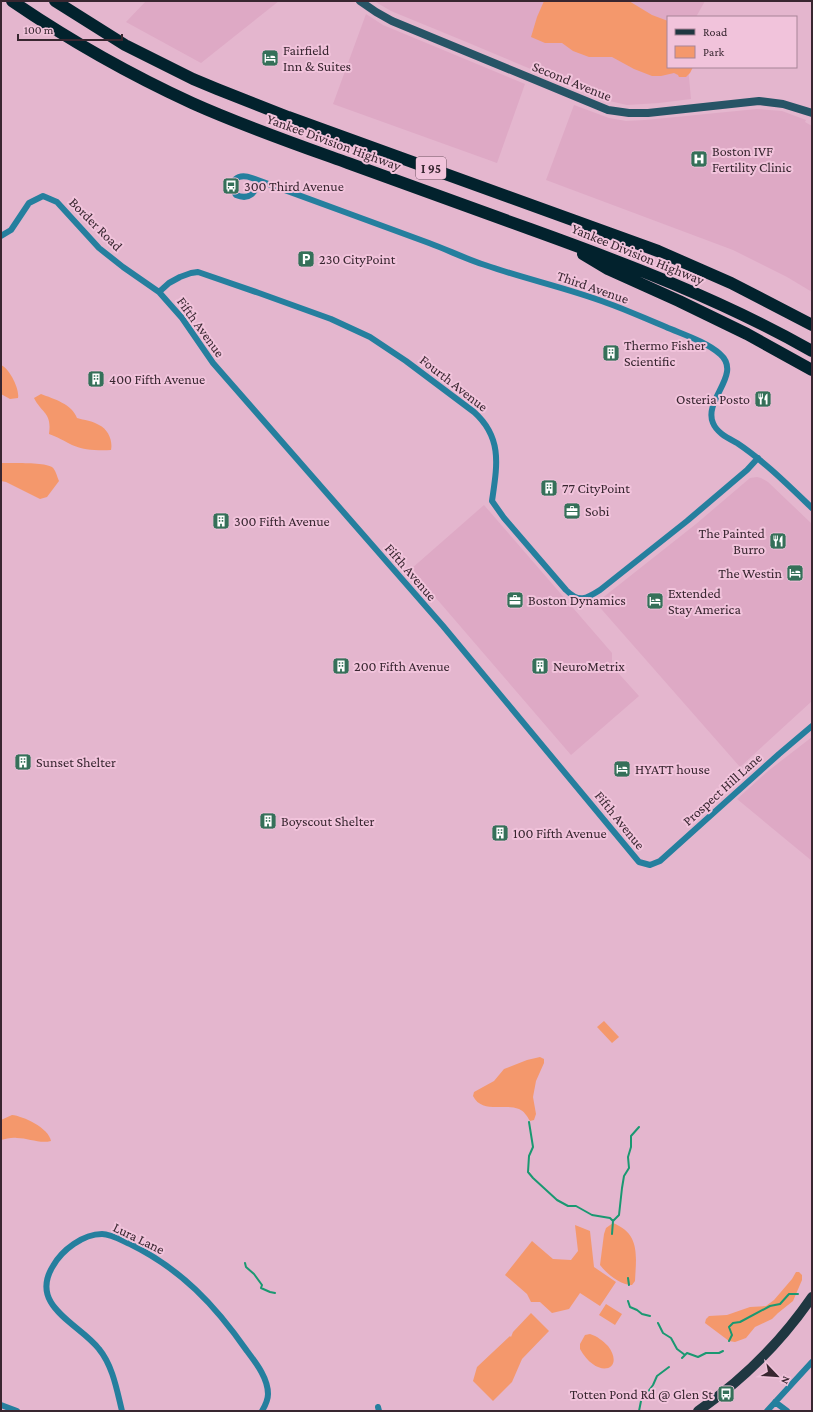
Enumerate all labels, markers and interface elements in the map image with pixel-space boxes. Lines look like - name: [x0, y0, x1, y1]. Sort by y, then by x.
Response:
- scale bar: [18, 16, 122, 42]
- legend: [667, 16, 797, 68]
- text: 100 m: [24, 23, 54, 37]
- text: Road: [703, 25, 728, 39]
- place label: Fairfield Inn & Suites: [283, 42, 351, 74]
- text: Park: [703, 45, 725, 59]
- hotel icon: Fairfield Inn & Suites: [260, 48, 280, 68]
- street label: Second Avenue: [530, 58, 614, 104]
- street label: Yankee Division Highway: [265, 110, 404, 174]
- place label: Boston IVF Fertility Clinic: [712, 143, 792, 175]
- hospital icon: Boston IVF Fertility Clinic: [689, 149, 709, 169]
- road number: I 95: [416, 157, 446, 179]
- bus stop icon: 300 Third Avenue: [221, 176, 241, 196]
- place label: 300 Third Avenue: [244, 178, 344, 194]
- street label: Border Road: [66, 194, 126, 254]
- street label: Yankee Division Highway: [569, 220, 707, 288]
- parking icon: 230 CityPoint: [296, 249, 316, 269]
- place label: 230 CityPoint: [319, 251, 396, 267]
- street label: Third Avenue: [555, 267, 631, 307]
- street label: Fifth Avenue: [174, 294, 228, 360]
- place label: Thermo Fisher Scientific: [624, 337, 706, 369]
- building icon: Thermo Fisher Scientific: [601, 343, 621, 363]
- street label: Fourth Avenue: [417, 351, 491, 415]
- building icon: 400 Fifth Avenue: [86, 369, 106, 389]
- place label: 400 Fifth Avenue: [109, 371, 205, 387]
- restaurant icon: Osteria Posto: [753, 389, 773, 409]
- place label: Osteria Posto: [676, 391, 750, 407]
- building icon: 77 CityPoint: [539, 478, 559, 498]
- place label: 77 CityPoint: [562, 480, 630, 496]
- office icon: Sobi: [562, 501, 582, 521]
- place label: Sobi: [585, 503, 610, 519]
- building icon: 300 Fifth Avenue: [211, 511, 231, 531]
- place label: 300 Fifth Avenue: [234, 513, 330, 529]
- place label: The Painted Burro: [699, 525, 766, 557]
- restaurant icon: The Painted Burro: [768, 531, 788, 551]
- street label: Fifth Avenue: [382, 540, 440, 604]
- hotel icon: The Westin: [785, 563, 805, 583]
- place label: The Westin: [718, 565, 782, 581]
- place label: Extended Stay America: [668, 585, 741, 617]
- office icon: Boston Dynamics: [505, 590, 525, 610]
- hotel icon: Extended Stay America: [645, 591, 665, 611]
- place label: Boston Dynamics: [528, 592, 626, 608]
- building icon: 200 Fifth Avenue: [331, 656, 351, 676]
- building icon: NeuroMetrix: [530, 656, 550, 676]
- place label: 200 Fifth Avenue: [354, 658, 450, 674]
- place label: NeuroMetrix: [553, 658, 625, 674]
- street label: Prospect Hill Lane: [679, 749, 765, 829]
- building icon: Sunset Shelter: [13, 752, 33, 772]
- place label: Sunset Shelter: [36, 754, 116, 770]
- hotel icon: HYATT house: [612, 759, 632, 779]
- place label: HYATT house: [635, 761, 710, 777]
- street label: Fifth Avenue: [592, 788, 648, 852]
- building icon: Boyscout Shelter: [258, 811, 278, 831]
- place label: Boyscout Shelter: [281, 813, 374, 829]
- building icon: 100 Fifth Avenue: [490, 823, 510, 843]
- place label: 100 Fifth Avenue: [513, 825, 607, 841]
- street label: Lura Lane: [111, 1219, 167, 1257]
- north arrow: [757, 1356, 797, 1396]
- text: N: [779, 1374, 793, 1387]
- bus stop icon: Totten Pond Rd @ Glen St: [716, 1384, 736, 1404]
- place label: Totten Pond Rd @ Glen St: [570, 1386, 713, 1402]

